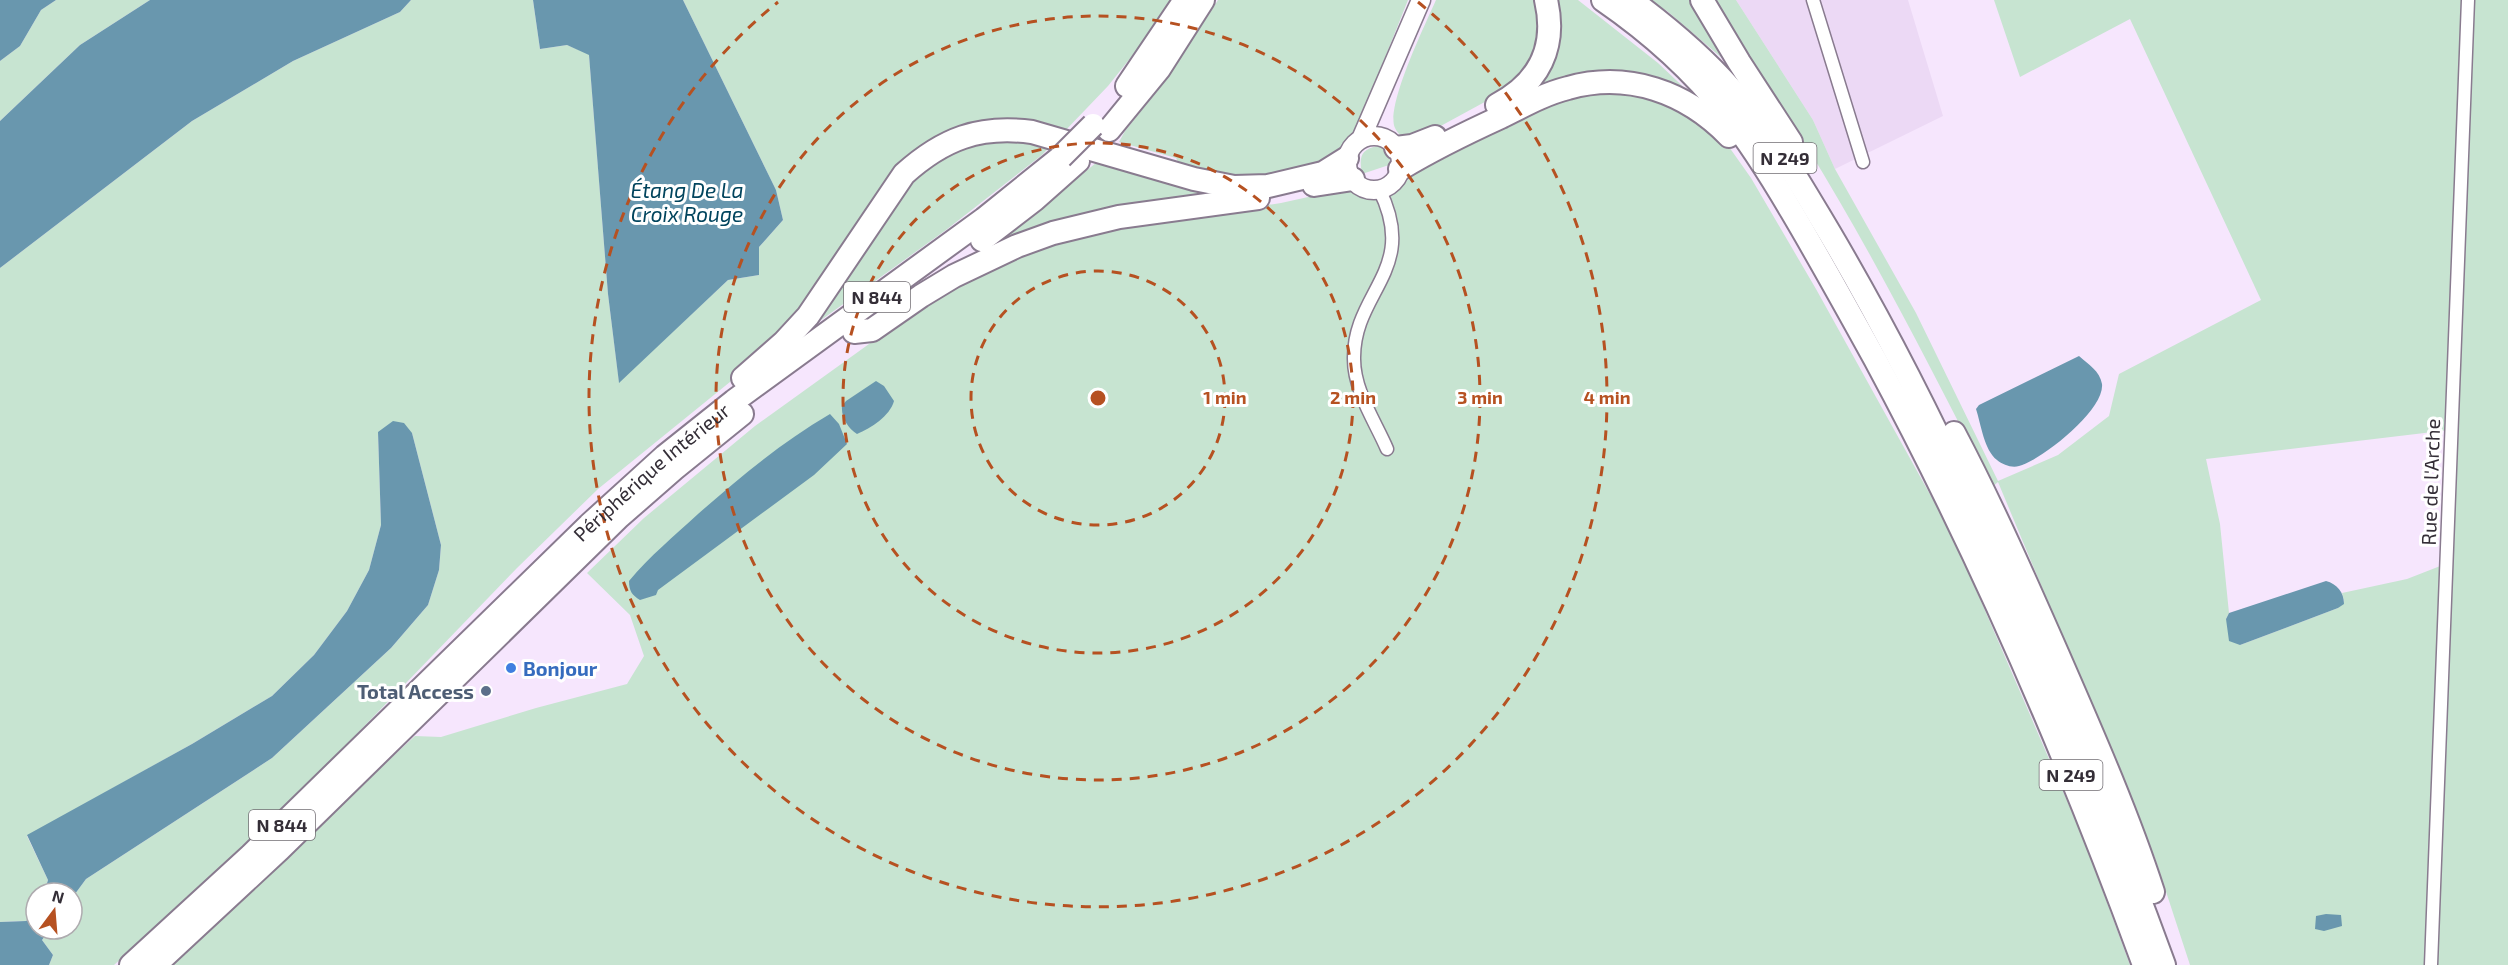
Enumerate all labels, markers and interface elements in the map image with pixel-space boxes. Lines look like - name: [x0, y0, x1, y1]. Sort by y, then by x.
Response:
- road number: N 249: [1754, 143, 1816, 173]
- water label: Étang De La Croix Rouge: [630, 177, 744, 226]
- road number: N 844: [844, 282, 910, 312]
- text: 1 min: [1203, 386, 1247, 408]
- text: 2 min: [1330, 386, 1376, 408]
- text: 3 min: [1457, 386, 1503, 408]
- text: 4 min: [1584, 386, 1631, 408]
- centre of rings: [1088, 388, 1108, 408]
- street label: Périphérique Intérieur: [568, 398, 734, 546]
- street label: Rue de l'Arche: [2416, 418, 2444, 546]
- place label: Bonjour: [523, 656, 598, 680]
- marker: Bonjour: [504, 661, 518, 675]
- place label: Total Access: [357, 679, 474, 703]
- marker: Total Access: [479, 684, 493, 698]
- road number: N 249: [2040, 760, 2102, 790]
- road number: N 844: [249, 810, 315, 840]
- north arrow: [24, 881, 84, 941]
- text: N: [50, 885, 66, 907]

